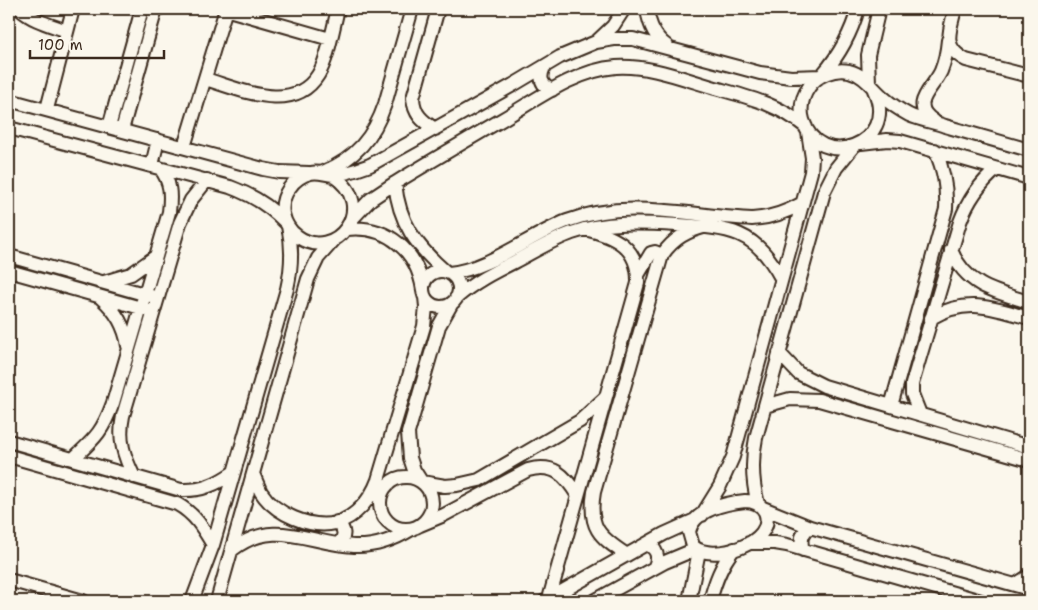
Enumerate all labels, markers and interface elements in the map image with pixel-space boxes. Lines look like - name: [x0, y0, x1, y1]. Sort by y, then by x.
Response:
- scale bar: [30, 28, 164, 60]
- text: 100 m: [38, 35, 83, 55]

